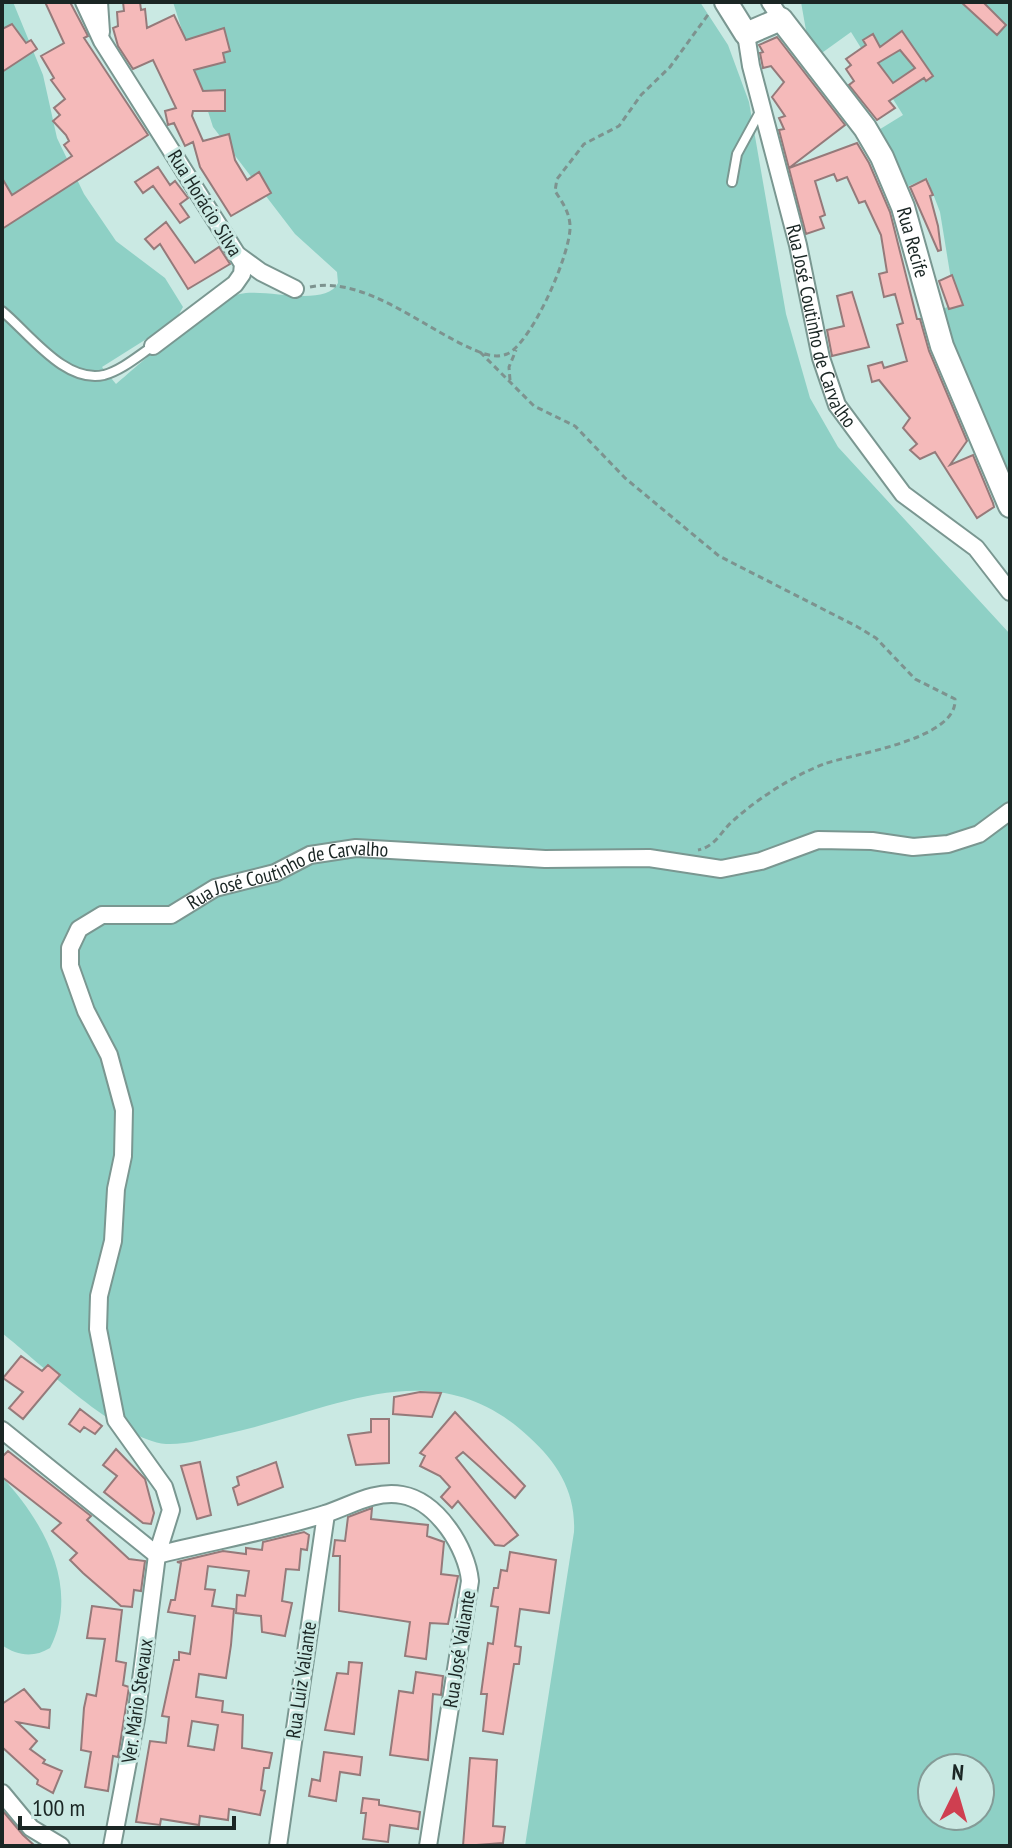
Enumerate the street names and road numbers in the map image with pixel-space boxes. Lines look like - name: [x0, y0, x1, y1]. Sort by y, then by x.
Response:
- street label: Rua Horácio Silva: [162, 145, 248, 261]
- street label: Rua Recife: [891, 204, 935, 281]
- street label: Rua José Coutinho de Carvalho: [780, 221, 862, 433]
- street label: Rua José Coutinho de Carvalho: [182, 835, 389, 915]
- street label: Rua José Valiante: [437, 1588, 481, 1710]
- street label: Rua Luiz Valiante: [280, 1620, 322, 1740]
- street label: Ver. Mário Stevaux: [115, 1637, 159, 1766]

